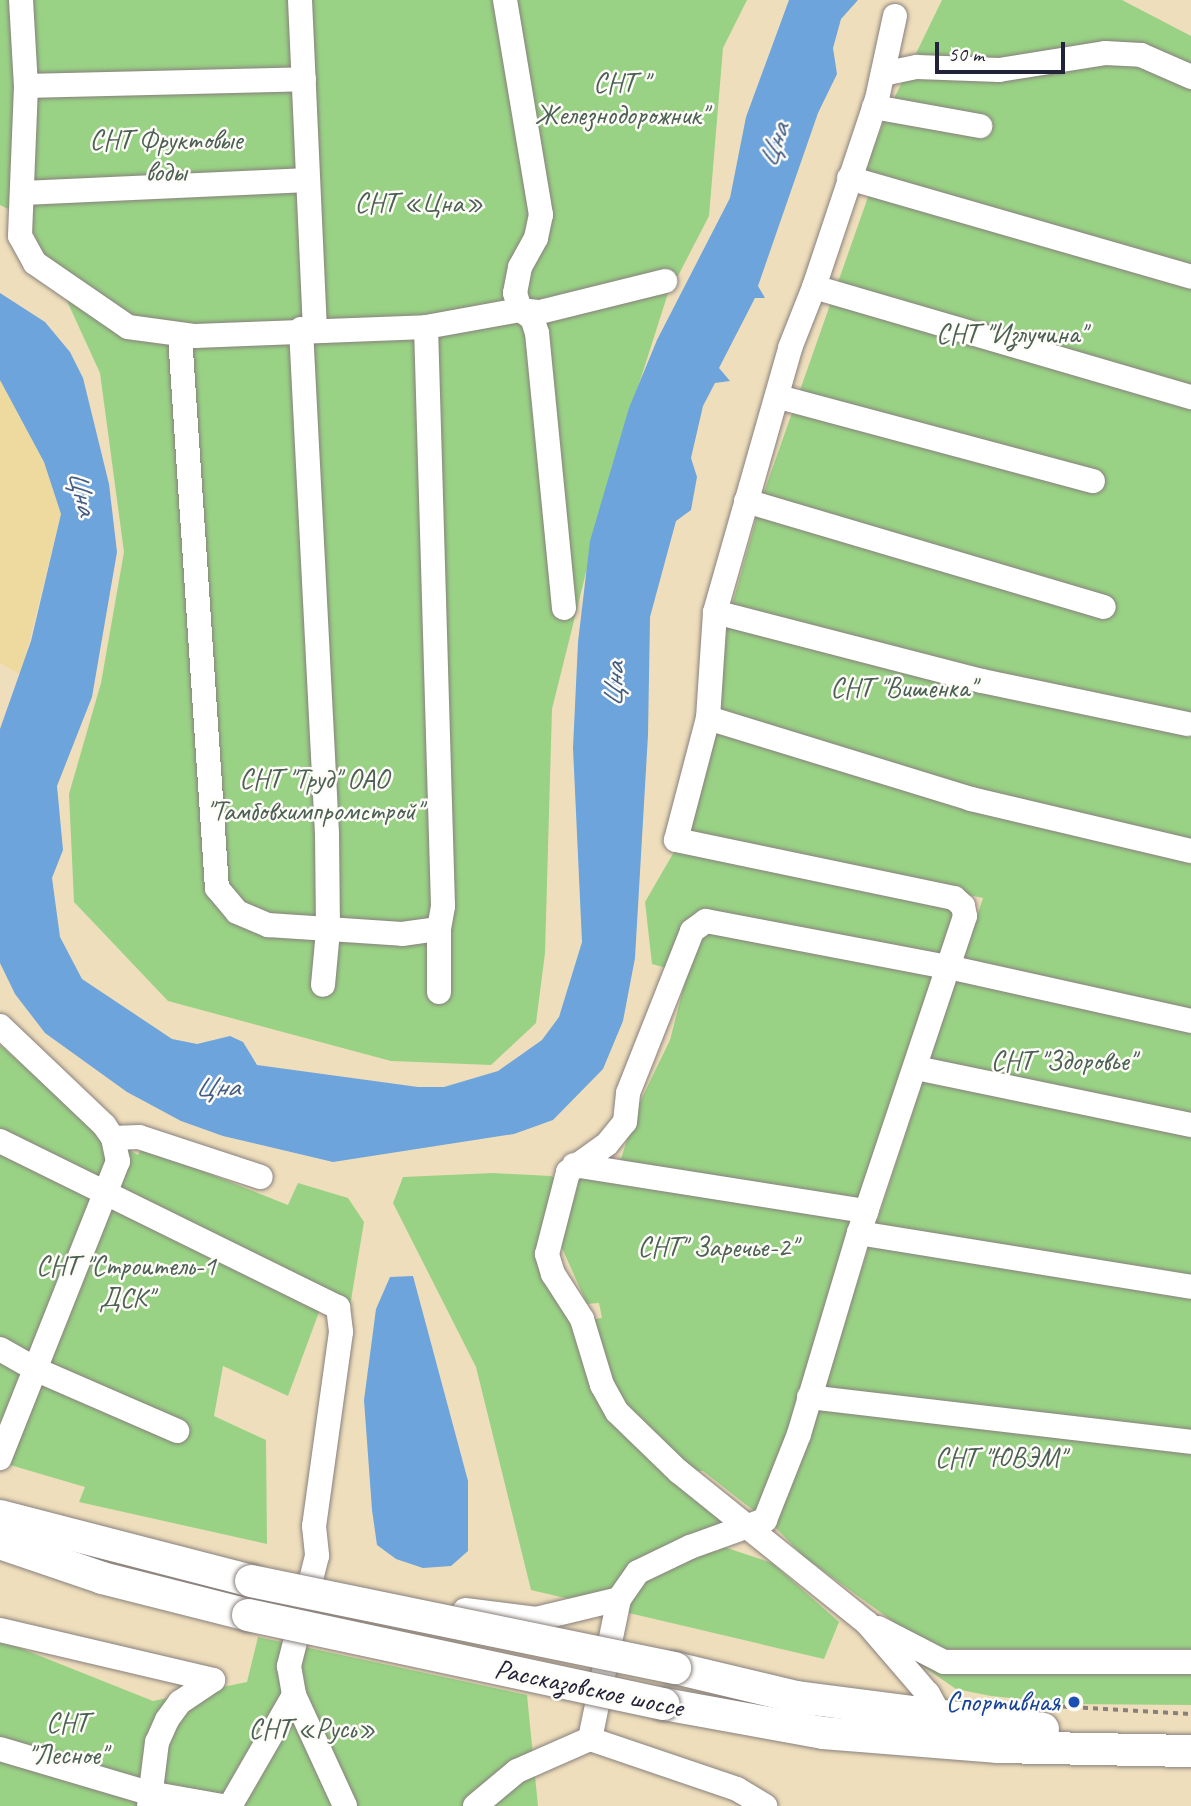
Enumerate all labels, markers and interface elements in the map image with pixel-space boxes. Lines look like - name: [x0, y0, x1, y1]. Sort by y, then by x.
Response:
- scale bar: [939, 28, 1068, 72]
- text: 50 m: [948, 41, 984, 67]
- park label: СНТ " Железнодорожник": [535, 66, 707, 132]
- water label: Цна: [749, 118, 797, 172]
- park label: СНТ Фруктовые воды: [90, 123, 242, 189]
- park label: СНТ «Цна»: [355, 186, 483, 220]
- park label: СНТ "Излучина": [936, 317, 1086, 351]
- water label: Цна: [60, 466, 106, 518]
- water label: Цна: [594, 662, 632, 708]
- park label: СНТ "Вишенка": [830, 671, 976, 705]
- park label: СНТ "Труд" ОАО "Тамбовхимпромстрой": [206, 762, 422, 828]
- park label: СНТ "Здоровье": [991, 1044, 1135, 1078]
- water label: Цна: [195, 1068, 239, 1104]
- park label: СНТ" Заречье-2": [637, 1230, 797, 1264]
- park label: СНТ "Строитель-1 ДСК": [36, 1249, 216, 1315]
- park label: СНТ "ЮВЭМ": [935, 1441, 1065, 1475]
- street label: Рассказовское шоссе: [491, 1651, 687, 1725]
- place label: Спортивная: [946, 1685, 1060, 1719]
- marker: Спортивная: [1066, 1694, 1082, 1710]
- park label: СНТ "Лесное": [28, 1706, 106, 1772]
- park label: СНТ «Русь»: [248, 1712, 376, 1746]

